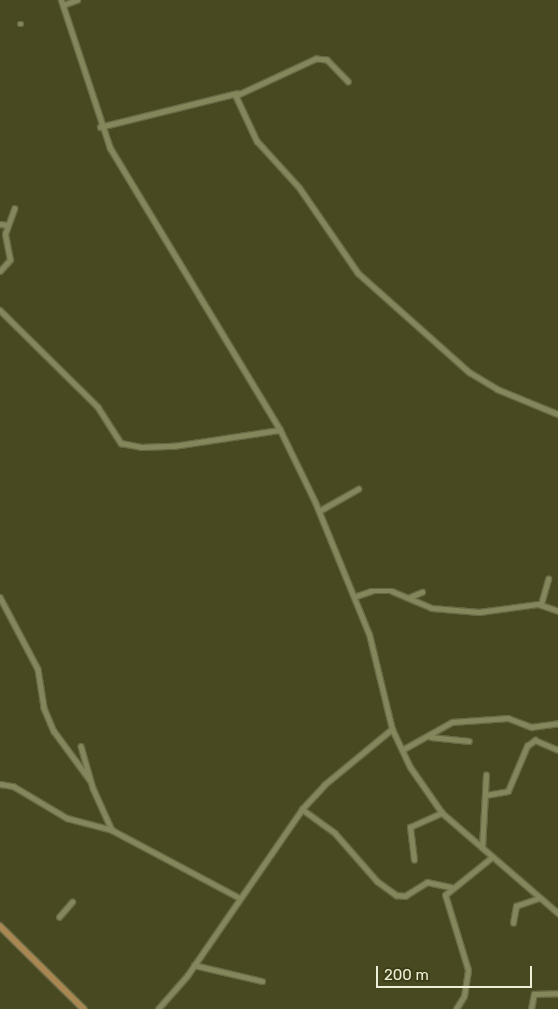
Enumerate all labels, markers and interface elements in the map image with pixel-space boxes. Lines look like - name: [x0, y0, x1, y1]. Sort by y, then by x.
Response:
- scale bar: [378, 956, 534, 988]
- text: 200 m: [384, 966, 429, 984]

